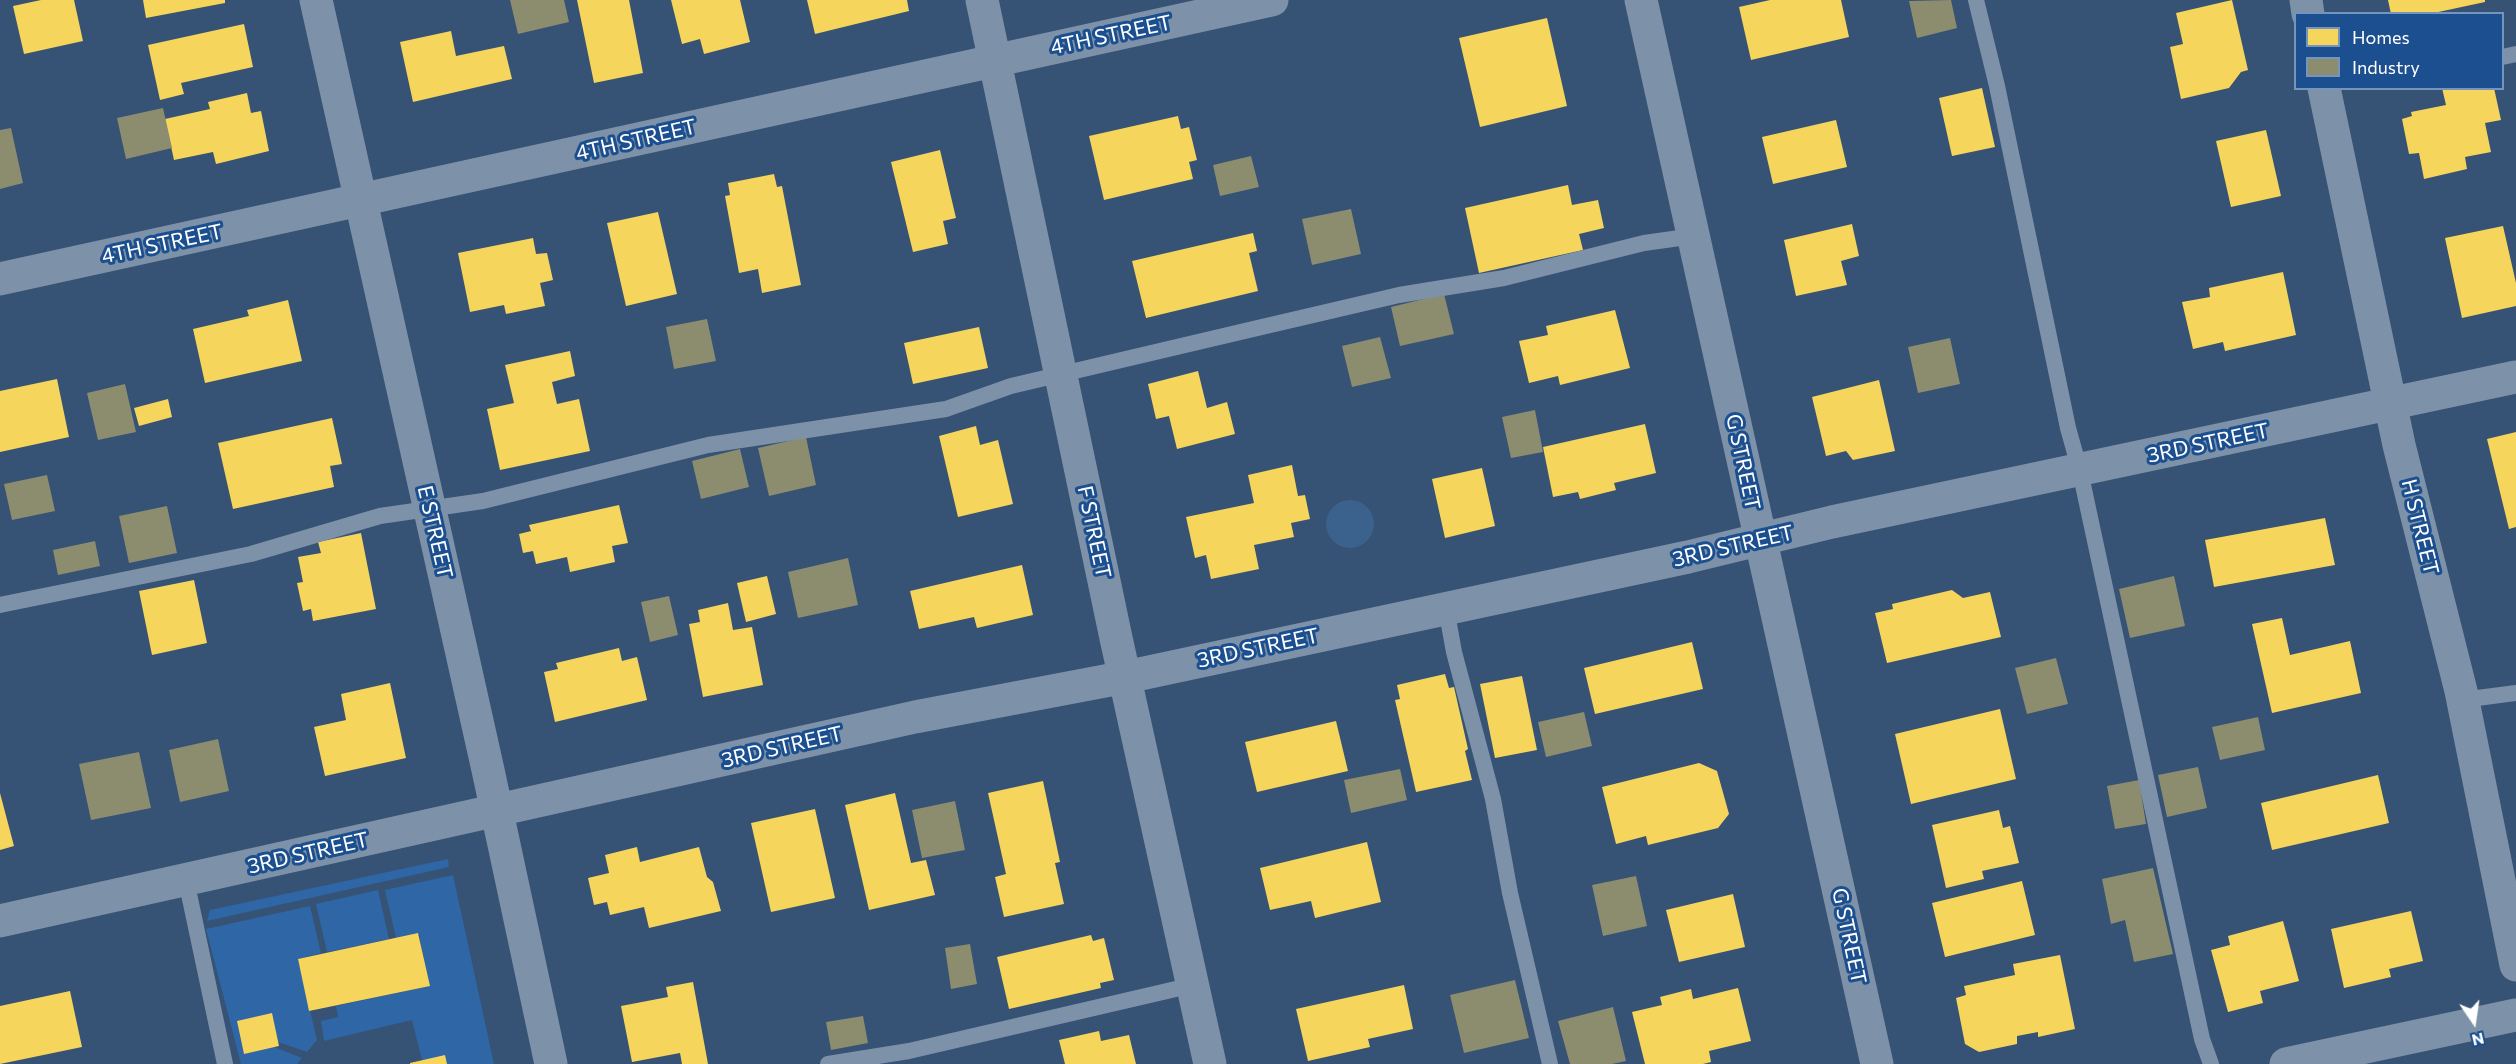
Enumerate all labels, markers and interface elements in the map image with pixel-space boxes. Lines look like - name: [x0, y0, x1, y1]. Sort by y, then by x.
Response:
- street label: 4TH STREET: [1048, 10, 1174, 60]
- legend: [2294, 12, 2504, 90]
- text: Homes: [2352, 26, 2410, 48]
- text: Industry: [2352, 56, 2420, 78]
- street label: 4TH STREET: [573, 114, 699, 166]
- street label: 4TH STREET: [99, 219, 225, 269]
- street label: G STREET: [1721, 412, 1765, 512]
- street label: 3RD STREET: [2145, 418, 2271, 468]
- street label: H STREET: [2396, 477, 2444, 577]
- street label: E STREET: [412, 483, 458, 581]
- street label: F STREET: [1072, 483, 1116, 581]
- street label: 3RD STREET: [1670, 520, 1796, 572]
- street label: 3RD STREET: [1195, 623, 1321, 673]
- street label: 3RD STREET: [719, 721, 845, 773]
- street label: 3RD STREET: [245, 827, 371, 879]
- street label: G STREET: [1827, 886, 1871, 986]
- north arrow: [2444, 992, 2504, 1052]
- text: N: [2470, 1029, 2486, 1051]

